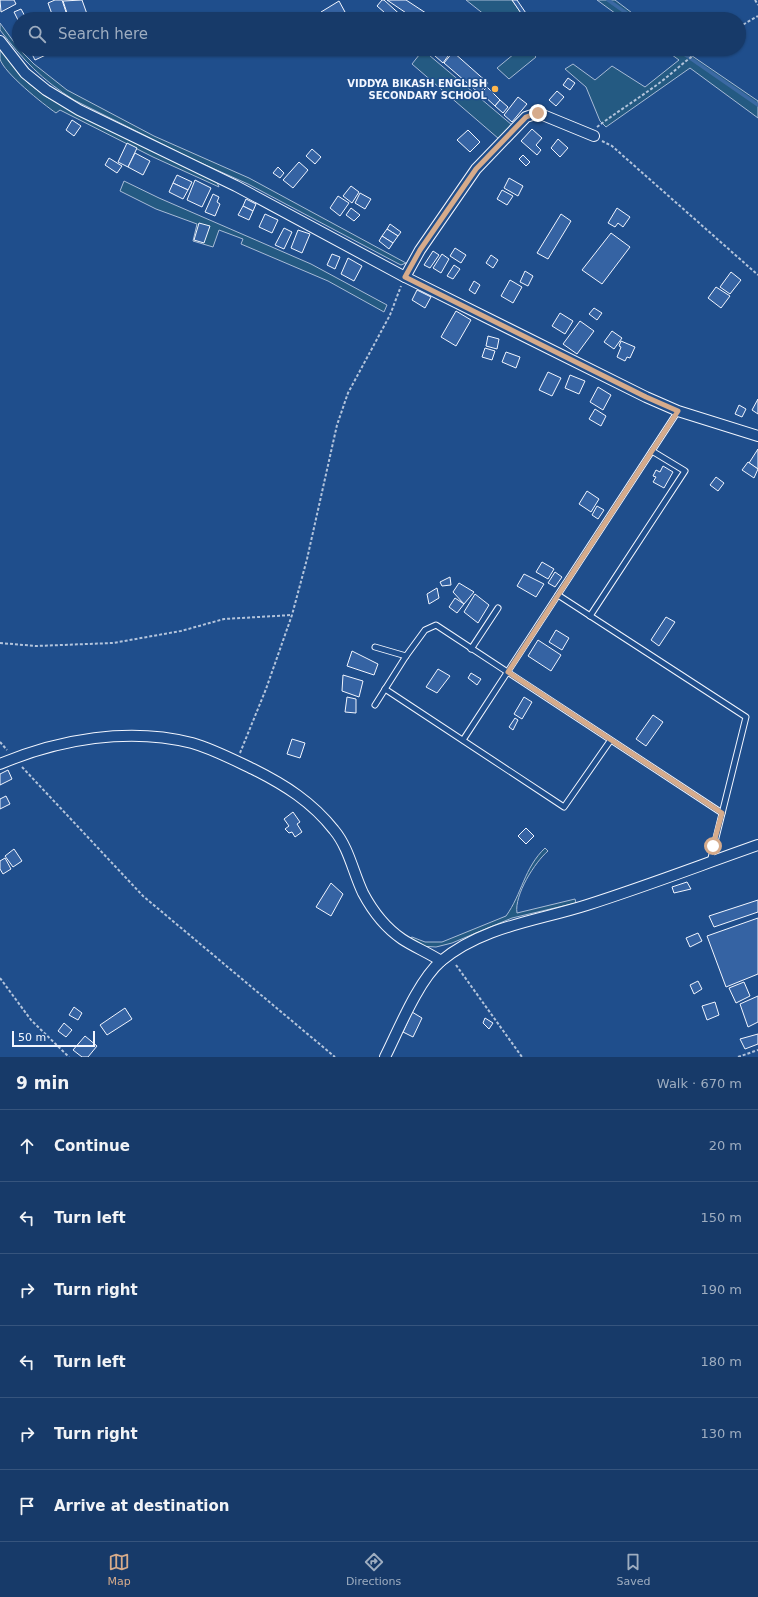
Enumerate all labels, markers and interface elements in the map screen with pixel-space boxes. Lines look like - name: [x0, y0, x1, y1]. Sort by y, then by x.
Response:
- search box: [12, 12, 746, 56]
- icon: search: [26, 23, 48, 45]
- text: Search here: [58, 25, 148, 43]
- place label: VIDDYA BIKASH ENGLISH SECONDARY SCHOOL: [347, 78, 488, 101]
- marker: VIDDYA BIKASH ENGLISH SECONDARY SCHOOL: [490, 84, 500, 94]
- route end: [529, 104, 547, 122]
- route start: [704, 837, 722, 855]
- scale bar: [12, 1029, 95, 1048]
- text: 50 m: [18, 1031, 46, 1044]
- text: 9 min: [16, 1073, 69, 1093]
- text: Walk · 670 m: [657, 1076, 742, 1091]
- icon: ahead: [16, 1135, 38, 1157]
- text: Continue: [54, 1137, 130, 1155]
- text: 20 m: [709, 1138, 742, 1153]
- icon: left: [16, 1207, 38, 1229]
- text: Turn left: [54, 1209, 126, 1227]
- text: 150 m: [700, 1210, 742, 1225]
- icon: right: [16, 1279, 38, 1301]
- text: Turn right: [54, 1281, 138, 1299]
- text: 190 m: [700, 1282, 742, 1297]
- icon: left: [16, 1351, 38, 1373]
- text: Turn left: [54, 1353, 126, 1371]
- text: 180 m: [700, 1354, 742, 1369]
- icon: right: [16, 1423, 38, 1445]
- text: Turn right: [54, 1425, 138, 1443]
- text: 130 m: [700, 1426, 742, 1441]
- icon: arrive: [16, 1495, 38, 1517]
- text: Arrive at destination: [54, 1497, 229, 1515]
- tab: Map: [108, 1551, 131, 1588]
- tab: Directions: [346, 1551, 401, 1588]
- tab: Saved: [616, 1551, 650, 1588]

